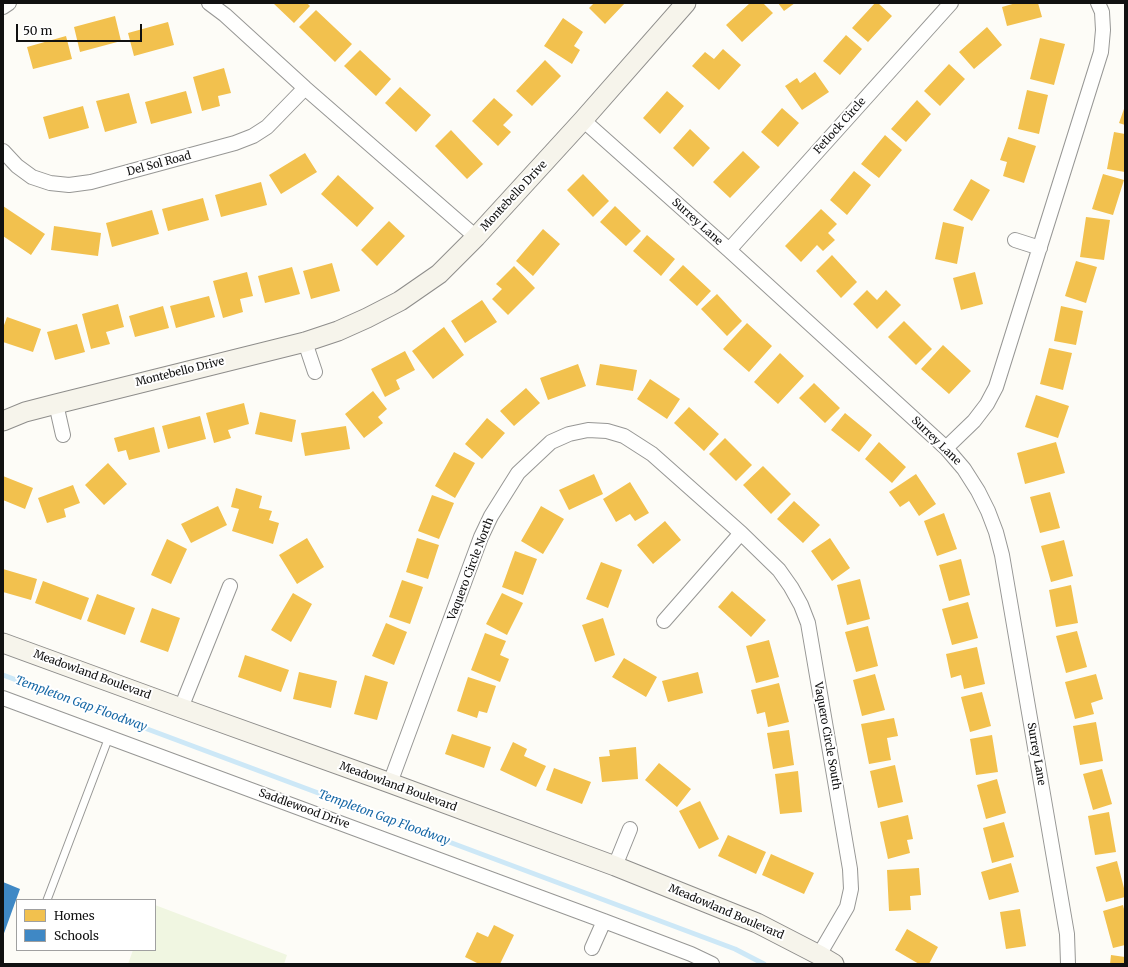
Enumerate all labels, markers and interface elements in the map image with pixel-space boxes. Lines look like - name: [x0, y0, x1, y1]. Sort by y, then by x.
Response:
- scale bar: [18, 16, 144, 42]
- text: 50 m: [23, 23, 52, 38]
- street label: Fetlock Circle: [811, 95, 869, 157]
- street label: Del Sol Road: [125, 149, 193, 179]
- street label: Montebello Drive: [478, 158, 550, 234]
- street label: Surrey Lane: [669, 196, 725, 248]
- street label: Montebello Drive: [134, 355, 226, 389]
- street label: Surrey Lane: [908, 414, 964, 468]
- street label: Vaquero Circle North: [445, 516, 497, 622]
- street label: Meadowland Boulevard: [31, 648, 153, 702]
- water label: Templeton Gap Floodway: [13, 673, 149, 735]
- street label: Vaquero Circle South: [811, 681, 843, 791]
- street label: Surrey Lane: [1024, 721, 1048, 787]
- street label: Meadowland Boulevard: [337, 760, 459, 814]
- street label: Saddlewood Drive: [257, 786, 351, 832]
- water label: Templeton Gap Floodway: [316, 787, 452, 849]
- street label: Meadowland Boulevard: [666, 882, 786, 942]
- legend: [16, 899, 156, 951]
- text: Homes: [54, 908, 95, 923]
- text: Schools: [54, 928, 99, 943]

